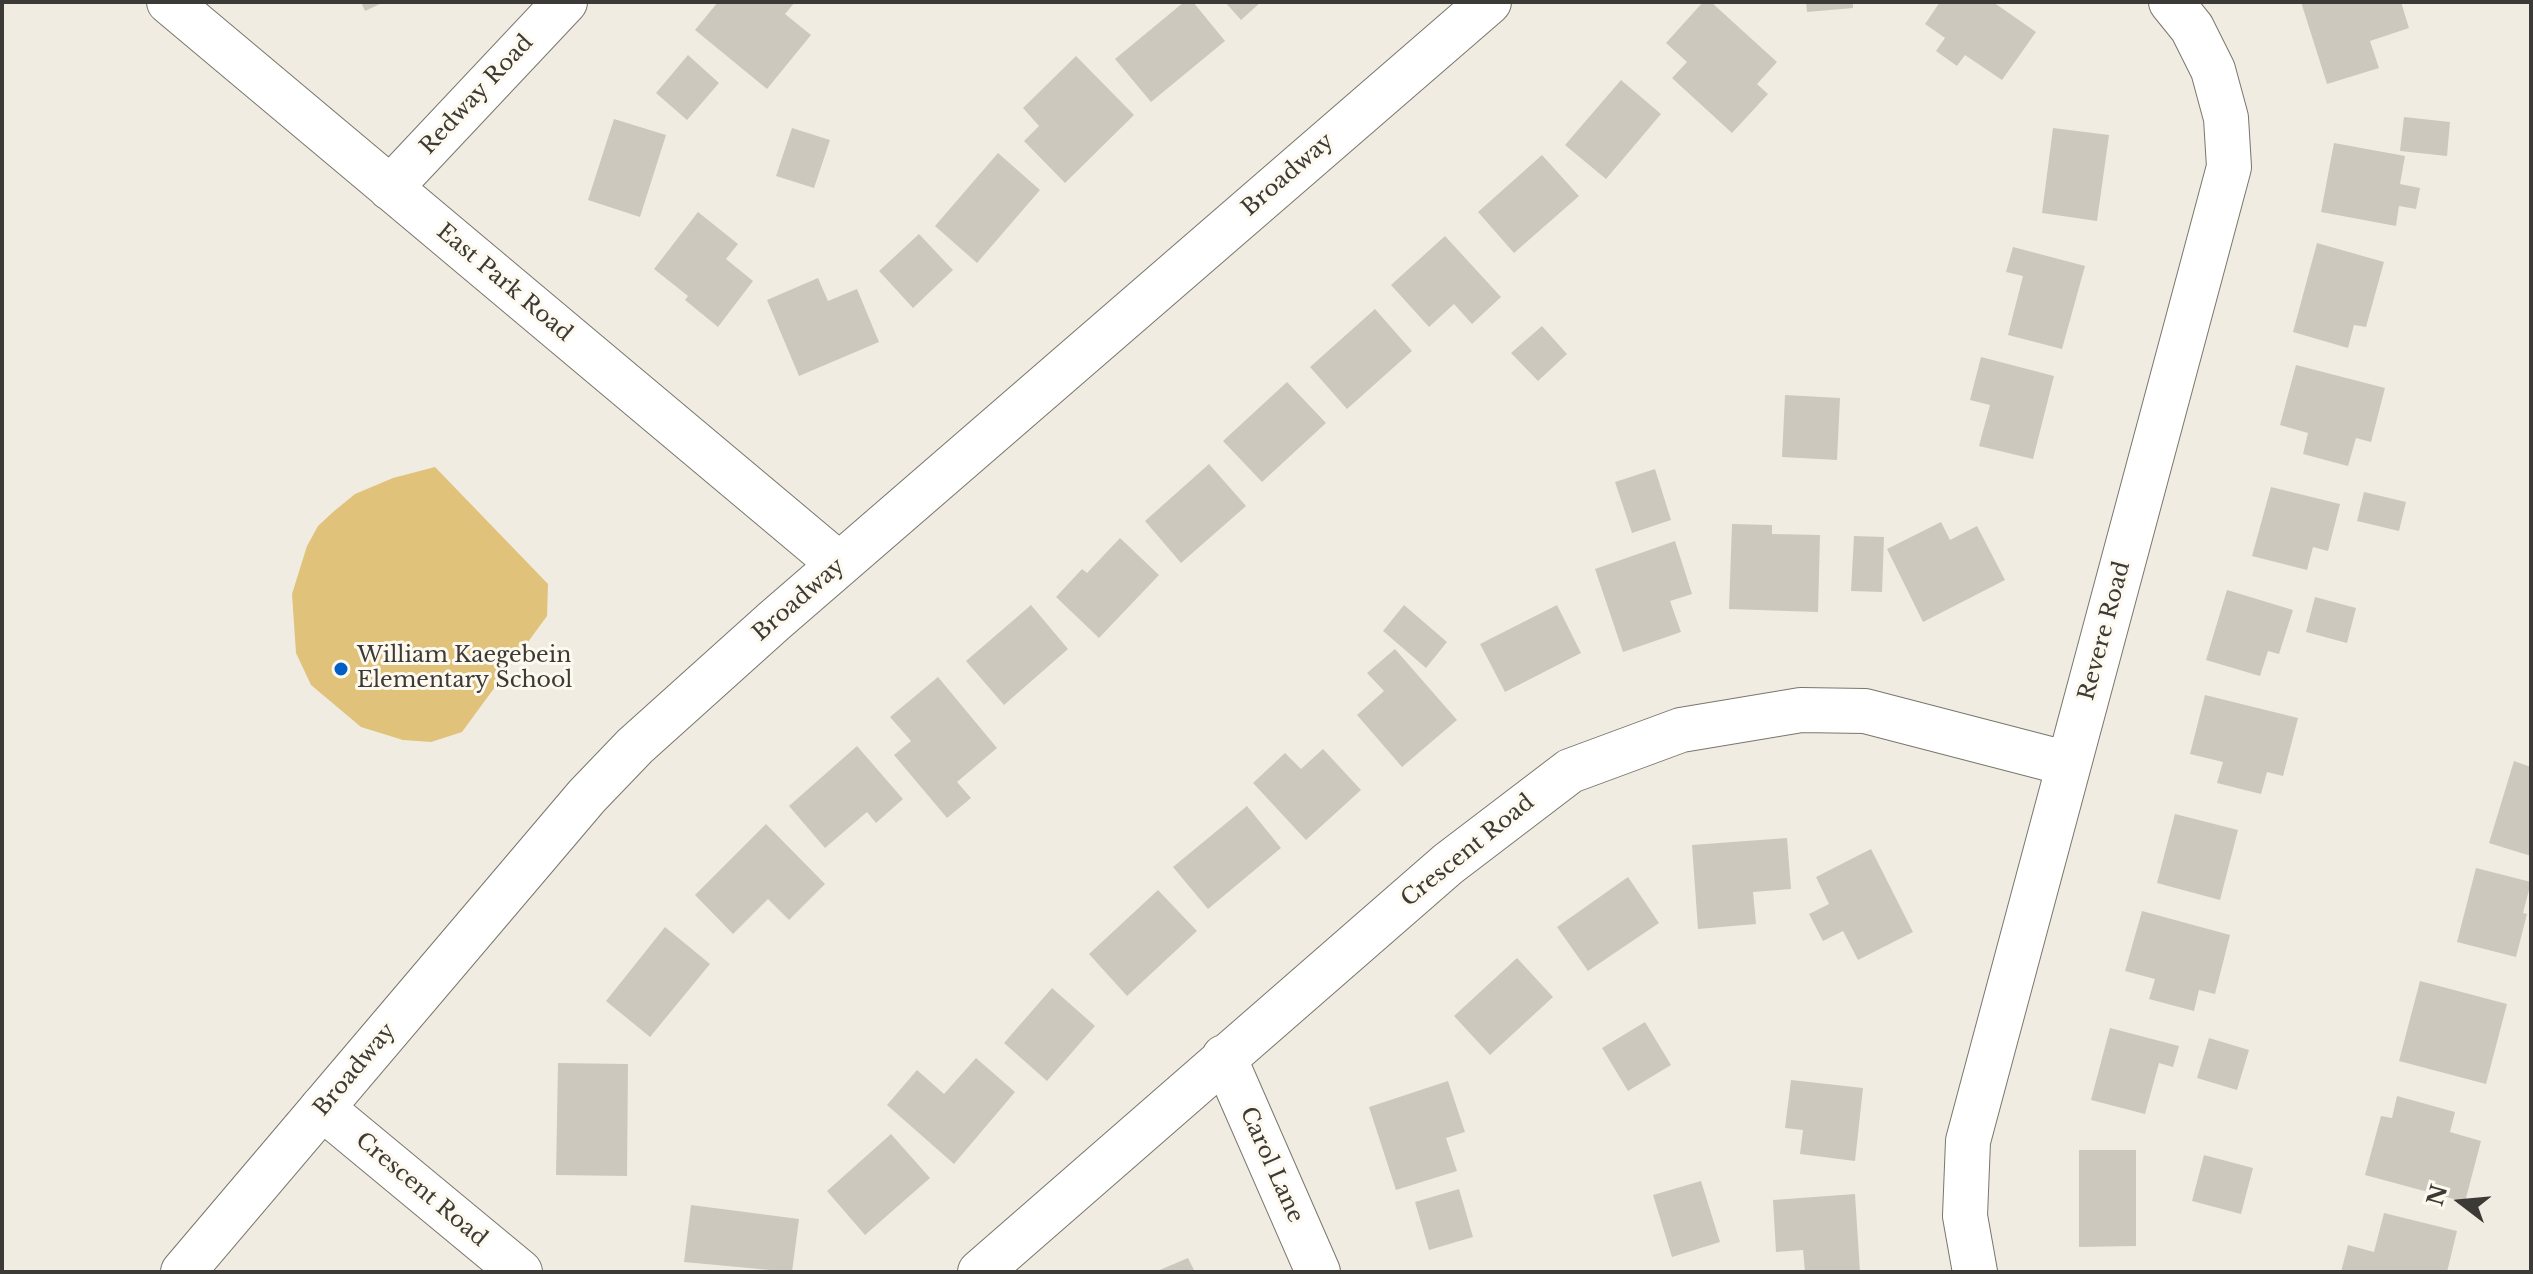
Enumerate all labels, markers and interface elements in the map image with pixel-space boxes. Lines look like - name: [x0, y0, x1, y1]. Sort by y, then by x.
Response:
- street label: Redway Road: [415, 30, 539, 160]
- street label: Broadway: [1237, 128, 1339, 222]
- street label: East Park Road: [431, 219, 577, 347]
- street label: Broadway: [748, 553, 850, 647]
- street label: Revere Road: [2074, 559, 2136, 703]
- place label: William Kaegebein Elementary School: [357, 643, 573, 694]
- marker: William Kaegebein Elementary School: [332, 660, 350, 678]
- street label: Crescent Road: [1396, 789, 1540, 913]
- street label: Broadway: [309, 1018, 401, 1122]
- street label: Carol Lane: [1234, 1103, 1308, 1227]
- street label: Crescent Road: [350, 1127, 492, 1253]
- north arrow: [2421, 1162, 2501, 1242]
- text: N: [2422, 1182, 2453, 1209]

